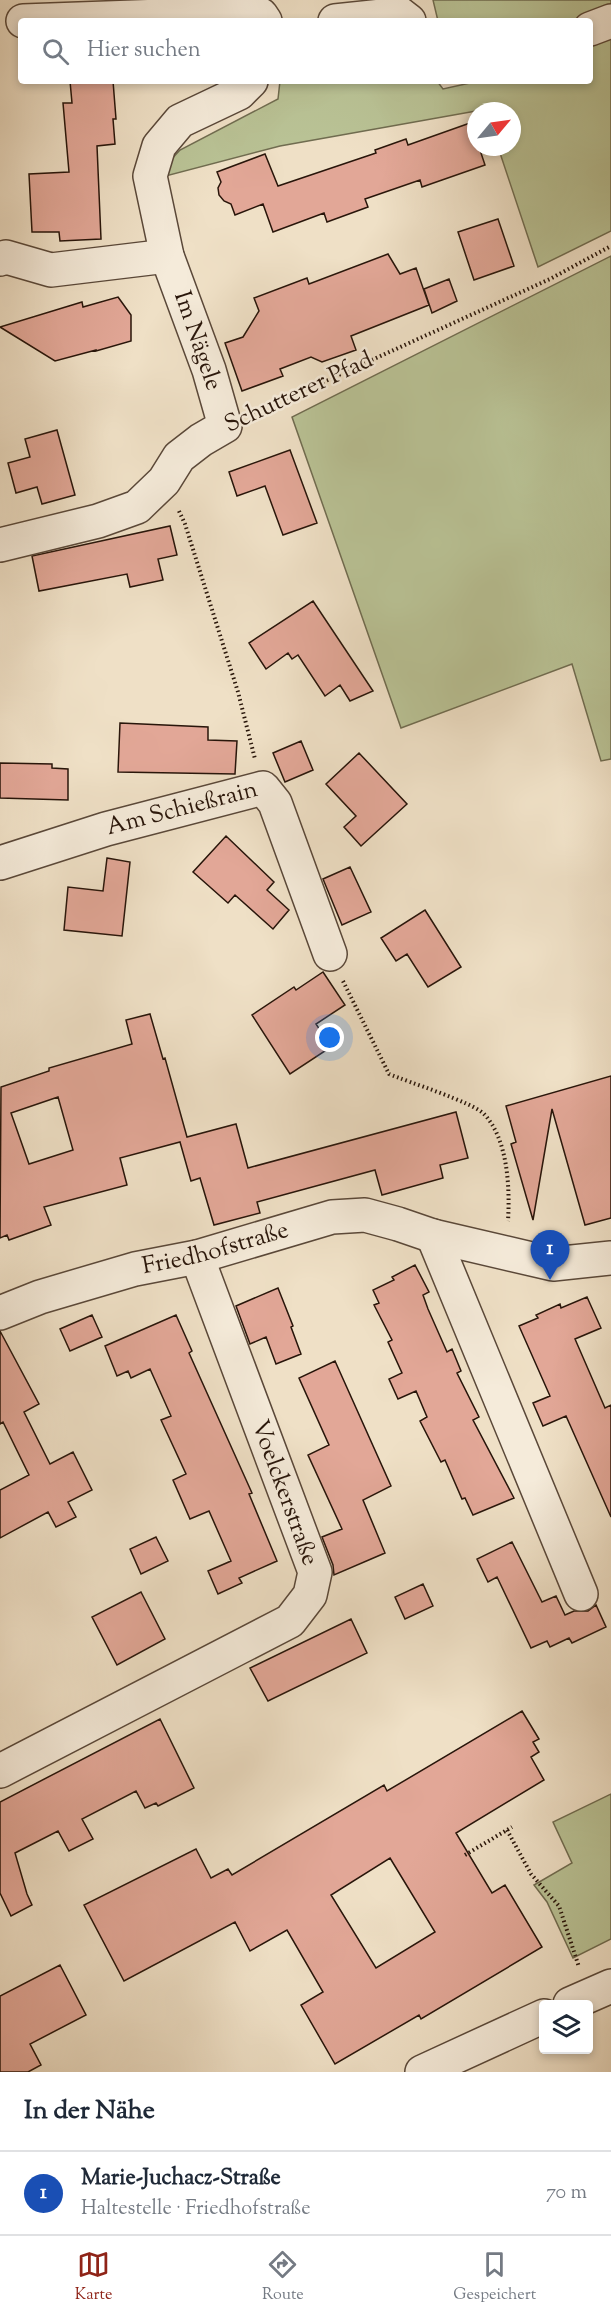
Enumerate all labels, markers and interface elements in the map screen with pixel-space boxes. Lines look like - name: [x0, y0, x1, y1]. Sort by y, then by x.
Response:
- search box: [18, 18, 593, 84]
- icon: search: [39, 35, 72, 68]
- text: Hier suchen: [87, 35, 201, 67]
- north arrow: [467, 102, 521, 156]
- street label: Im Nägele: [164, 287, 230, 395]
- street label: Schutterer Pfad: [219, 344, 379, 442]
- street label: Am Schießrain: [103, 773, 262, 845]
- your location: [315, 1023, 344, 1052]
- street label: Friedhofstraße: [139, 1214, 293, 1284]
- pin: 1: [530, 1230, 570, 1280]
- street label: Voelckerstraße: [242, 1415, 326, 1571]
- map controls: [539, 2000, 593, 2054]
- button: layers: [539, 2000, 593, 2054]
- text: In der Nähe: [24, 2093, 155, 2130]
- text: Marie-Juchacz-Straße: [81, 2163, 281, 2195]
- text: 1: [40, 2179, 47, 2208]
- text: 70 m: [546, 2179, 587, 2208]
- text: Haltestelle · Friedhofstraße: [81, 2195, 310, 2224]
- tab: Karte: [75, 2248, 112, 2307]
- tab: Route: [262, 2248, 304, 2307]
- tab: Gespeichert: [453, 2248, 536, 2307]

